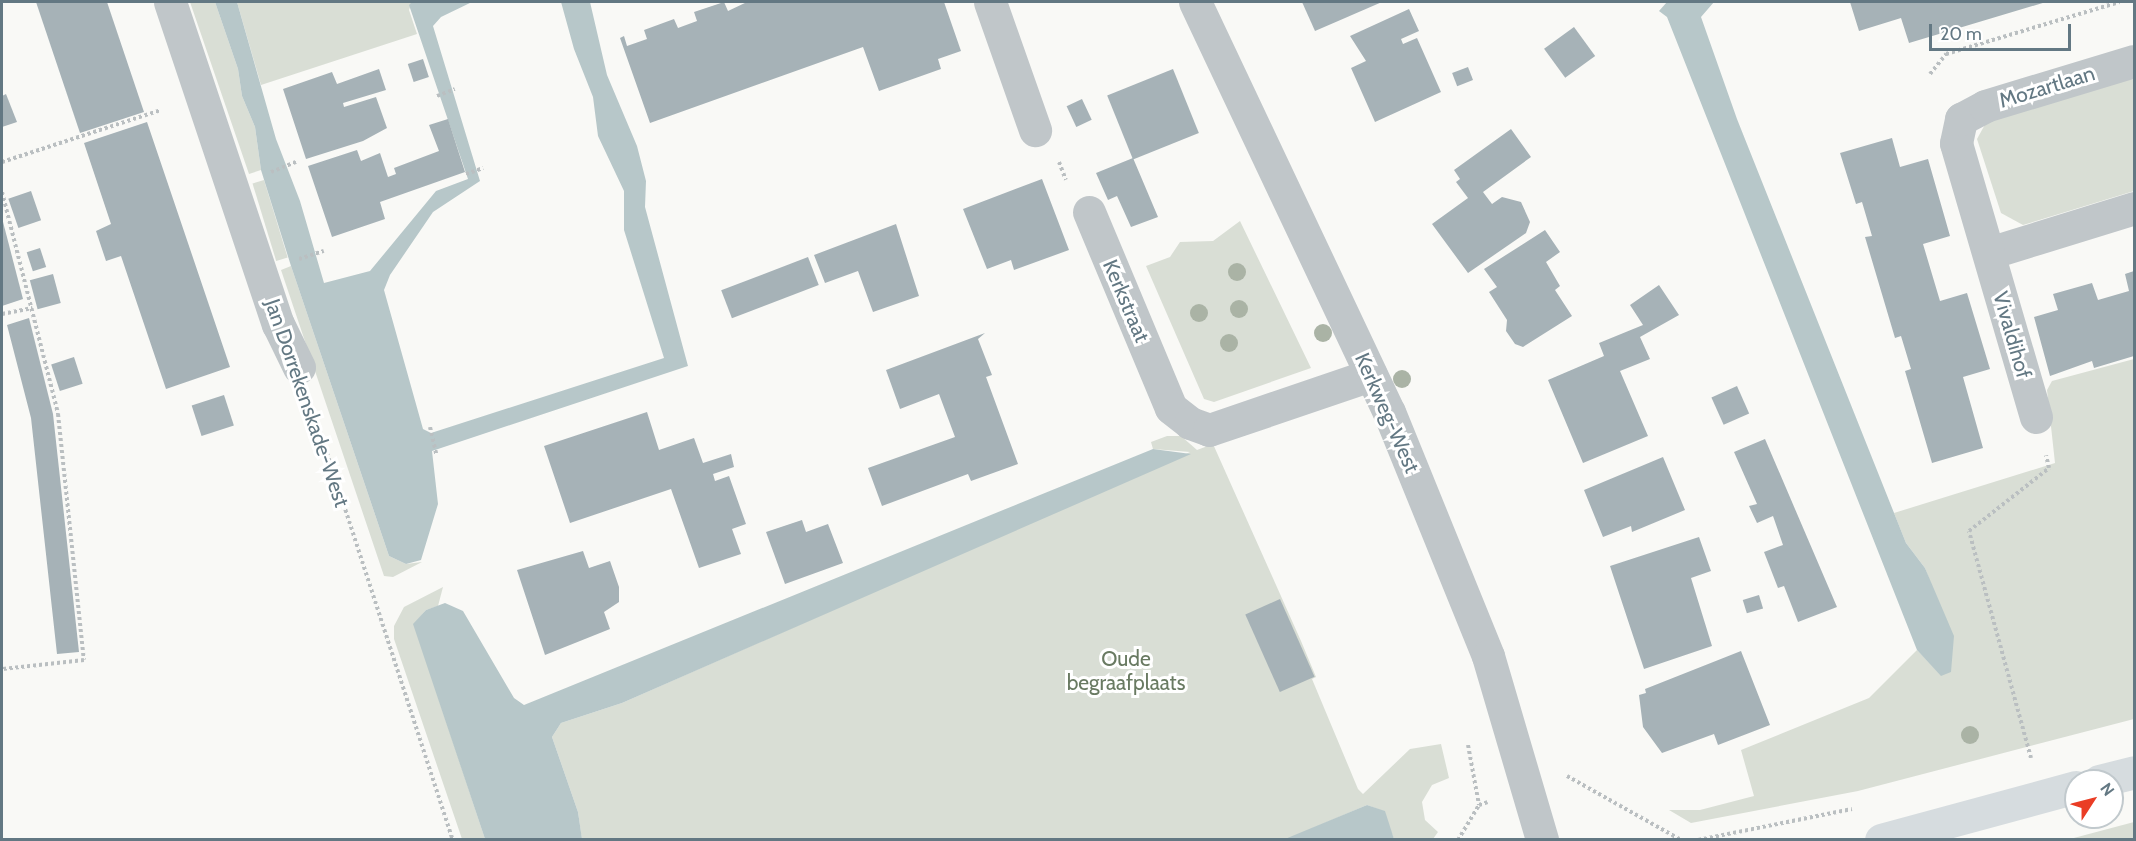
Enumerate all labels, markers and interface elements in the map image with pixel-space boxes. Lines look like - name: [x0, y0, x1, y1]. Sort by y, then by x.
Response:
- scale bar: [1932, 12, 2074, 50]
- text: 20 m: [1940, 23, 1982, 45]
- street label: Mozartlaan: [1996, 61, 2098, 113]
- street label: Kerkstraat: [1097, 256, 1155, 346]
- street label: Vivaldihof: [1988, 289, 2036, 381]
- street label: Jan Dorrekenskade-West: [260, 296, 354, 510]
- street label: Kerkweg-West: [1349, 349, 1425, 477]
- park label: Oude begraafplaats: [1067, 646, 1185, 696]
- north arrow: [2064, 769, 2124, 829]
- text: N: [2096, 779, 2118, 799]

